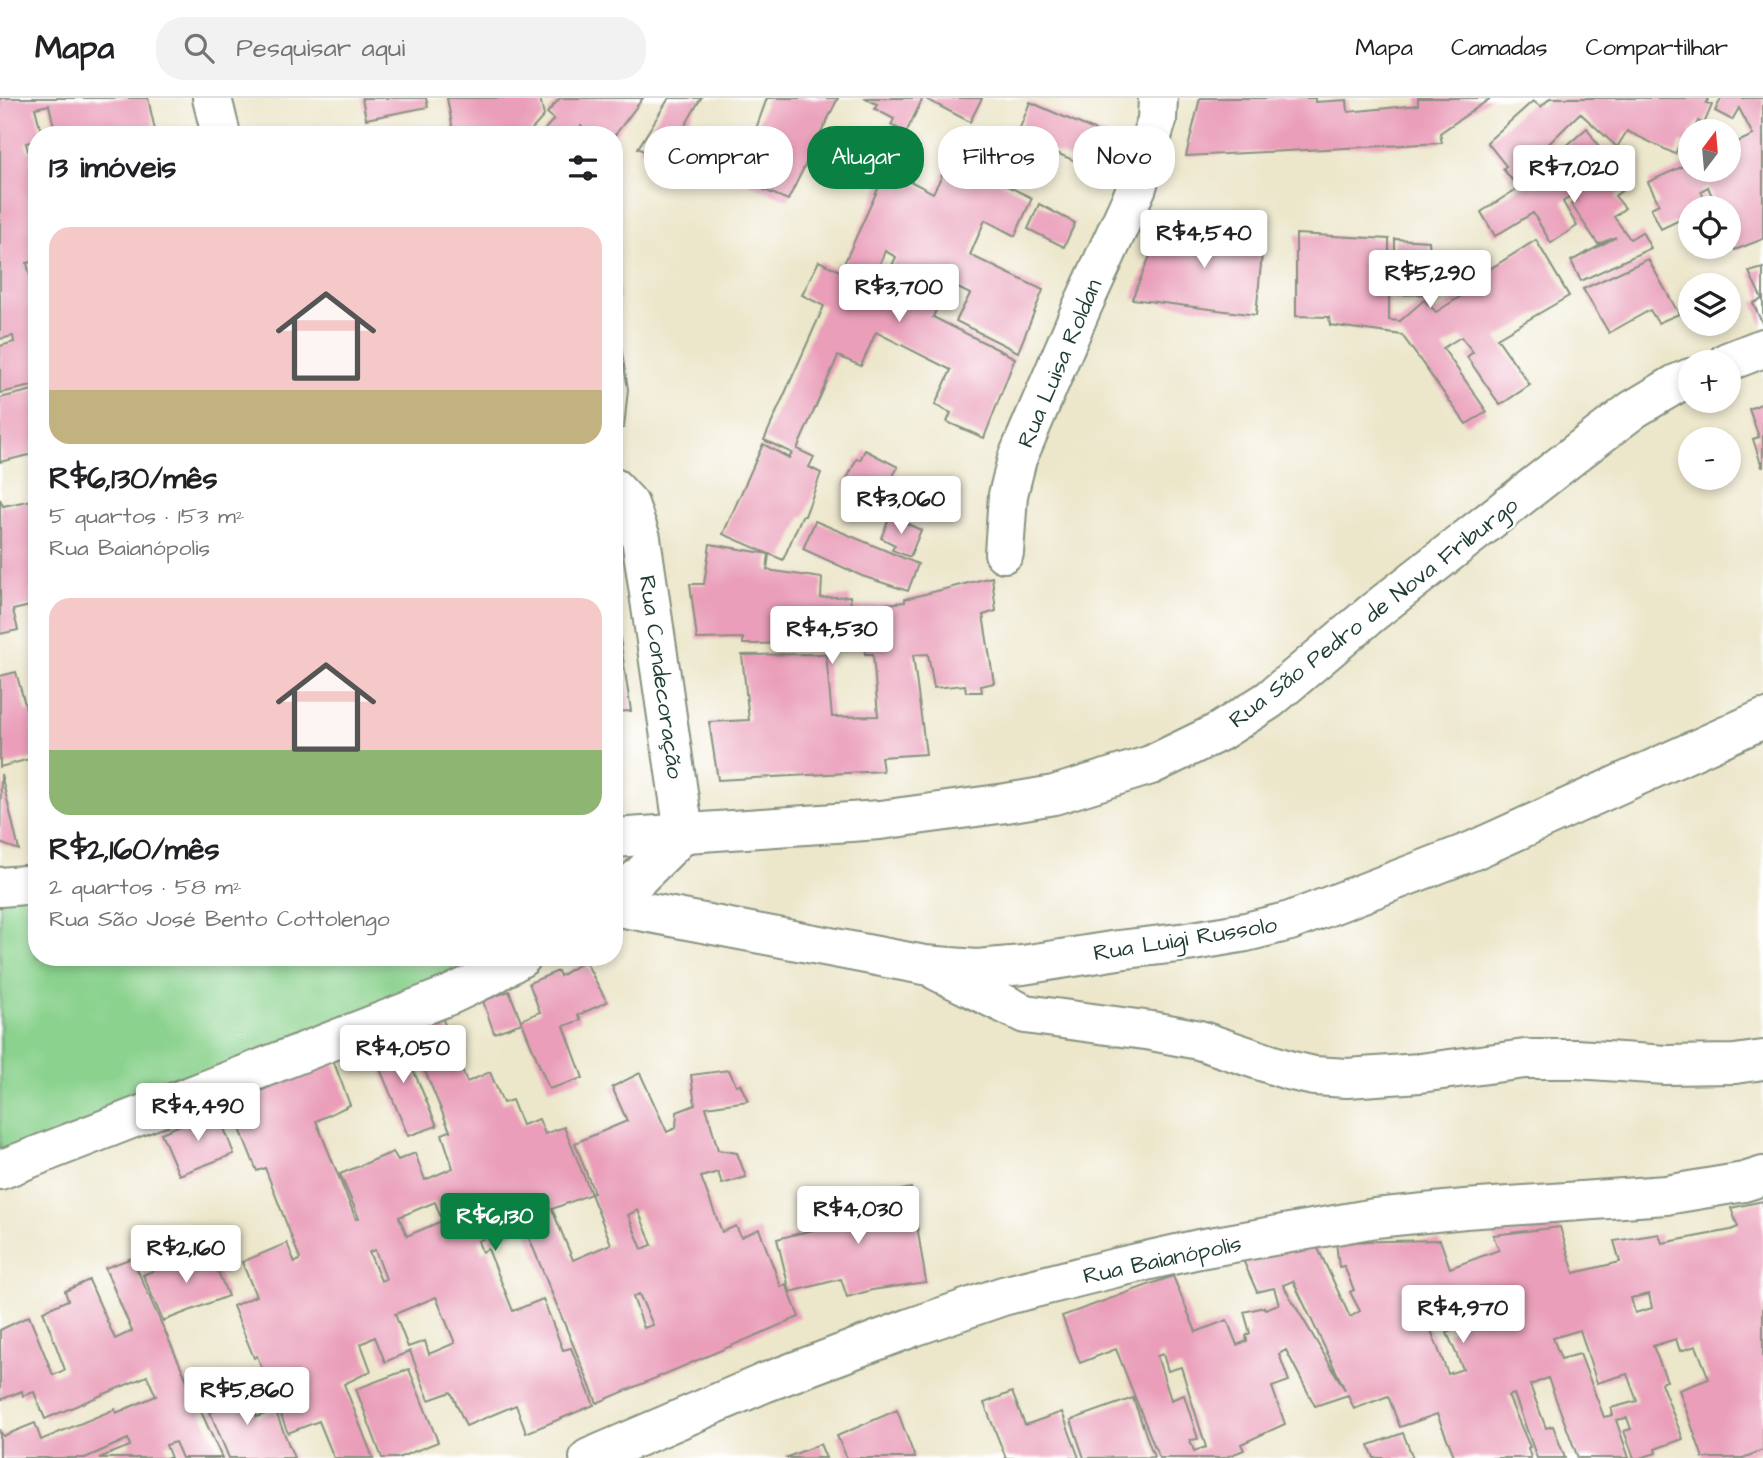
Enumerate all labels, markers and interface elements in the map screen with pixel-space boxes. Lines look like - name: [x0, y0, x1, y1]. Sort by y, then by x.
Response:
- search box: [156, 17, 646, 80]
- text: Mapa: [35, 25, 114, 71]
- icon: search: [180, 29, 218, 67]
- text: Pesquisar aqui: [236, 30, 405, 66]
- text: Mapa: [1355, 31, 1413, 65]
- text: Camadas: [1451, 31, 1548, 65]
- text: Compartilhar: [1586, 31, 1728, 65]
- north arrow: [1678, 119, 1741, 182]
- map controls: [1678, 119, 1741, 490]
- chip: Comprar: [644, 126, 793, 189]
- chip: Alugar: [807, 126, 924, 189]
- chip: Filtros: [938, 126, 1059, 189]
- chip: Novo: [1073, 126, 1175, 189]
- pin: R$7,020: [1509, 146, 1639, 205]
- text: 13 imóveis: [49, 147, 176, 189]
- icon: filters: [564, 149, 602, 187]
- text: R$7,020: [1529, 152, 1619, 184]
- button: locate: [1678, 196, 1741, 259]
- pin: R$4,540: [1139, 211, 1269, 270]
- text: R$4,540: [1156, 217, 1252, 249]
- pin: R$5,290: [1365, 250, 1495, 310]
- text: R$5,290: [1385, 257, 1475, 289]
- pin: R$3,700: [834, 264, 964, 324]
- text: R$3,700: [855, 271, 943, 303]
- icon: home: [263, 273, 389, 399]
- button: layers: [1678, 273, 1741, 336]
- street label: Rua Luisa Roldan: [1010, 274, 1110, 453]
- button: +: [1678, 350, 1741, 413]
- button: −: [1678, 427, 1741, 490]
- text: R$6,130/mês: [49, 458, 218, 500]
- pin: R$3,060: [836, 476, 966, 536]
- text: R$3,060: [857, 483, 945, 515]
- street label: Rua São Pedro de Nova Friburgo: [1222, 490, 1526, 737]
- text: 5 quartos · 153 m²: [49, 500, 244, 532]
- text: Rua Baianópolis: [49, 532, 210, 564]
- street label: Rua Condecoração: [631, 573, 691, 781]
- pin: R$4,530: [767, 606, 897, 666]
- text: R$4,530: [786, 613, 878, 645]
- icon: home: [263, 644, 389, 770]
- text: R$2,160/mês: [49, 829, 219, 871]
- text: 2 quartos · 58 m²: [49, 871, 242, 903]
- text: Rua São José Bento Cottolengo: [49, 903, 390, 935]
- street label: Rua Luigi Russolo: [1091, 909, 1279, 970]
- pin: R$4,050: [338, 1026, 468, 1085]
- text: R$4,050: [356, 1032, 450, 1064]
- pin: R$4,490: [133, 1084, 263, 1143]
- text: R$4,490: [152, 1090, 244, 1122]
- pin: R$4,030: [793, 1186, 923, 1246]
- text: R$4,030: [813, 1193, 903, 1225]
- pin: R$6,130: [430, 1194, 560, 1253]
- text: R$6,130: [457, 1200, 533, 1232]
- pin: R$2,160: [121, 1226, 251, 1285]
- street label: Rua Baianópolis: [1080, 1228, 1244, 1292]
- text: R$2,160: [147, 1232, 225, 1264]
- pin: R$4,970: [1398, 1286, 1528, 1345]
- text: R$4,970: [1418, 1292, 1508, 1324]
- pin: R$5,860: [182, 1368, 312, 1427]
- text: R$5,860: [200, 1374, 294, 1406]

